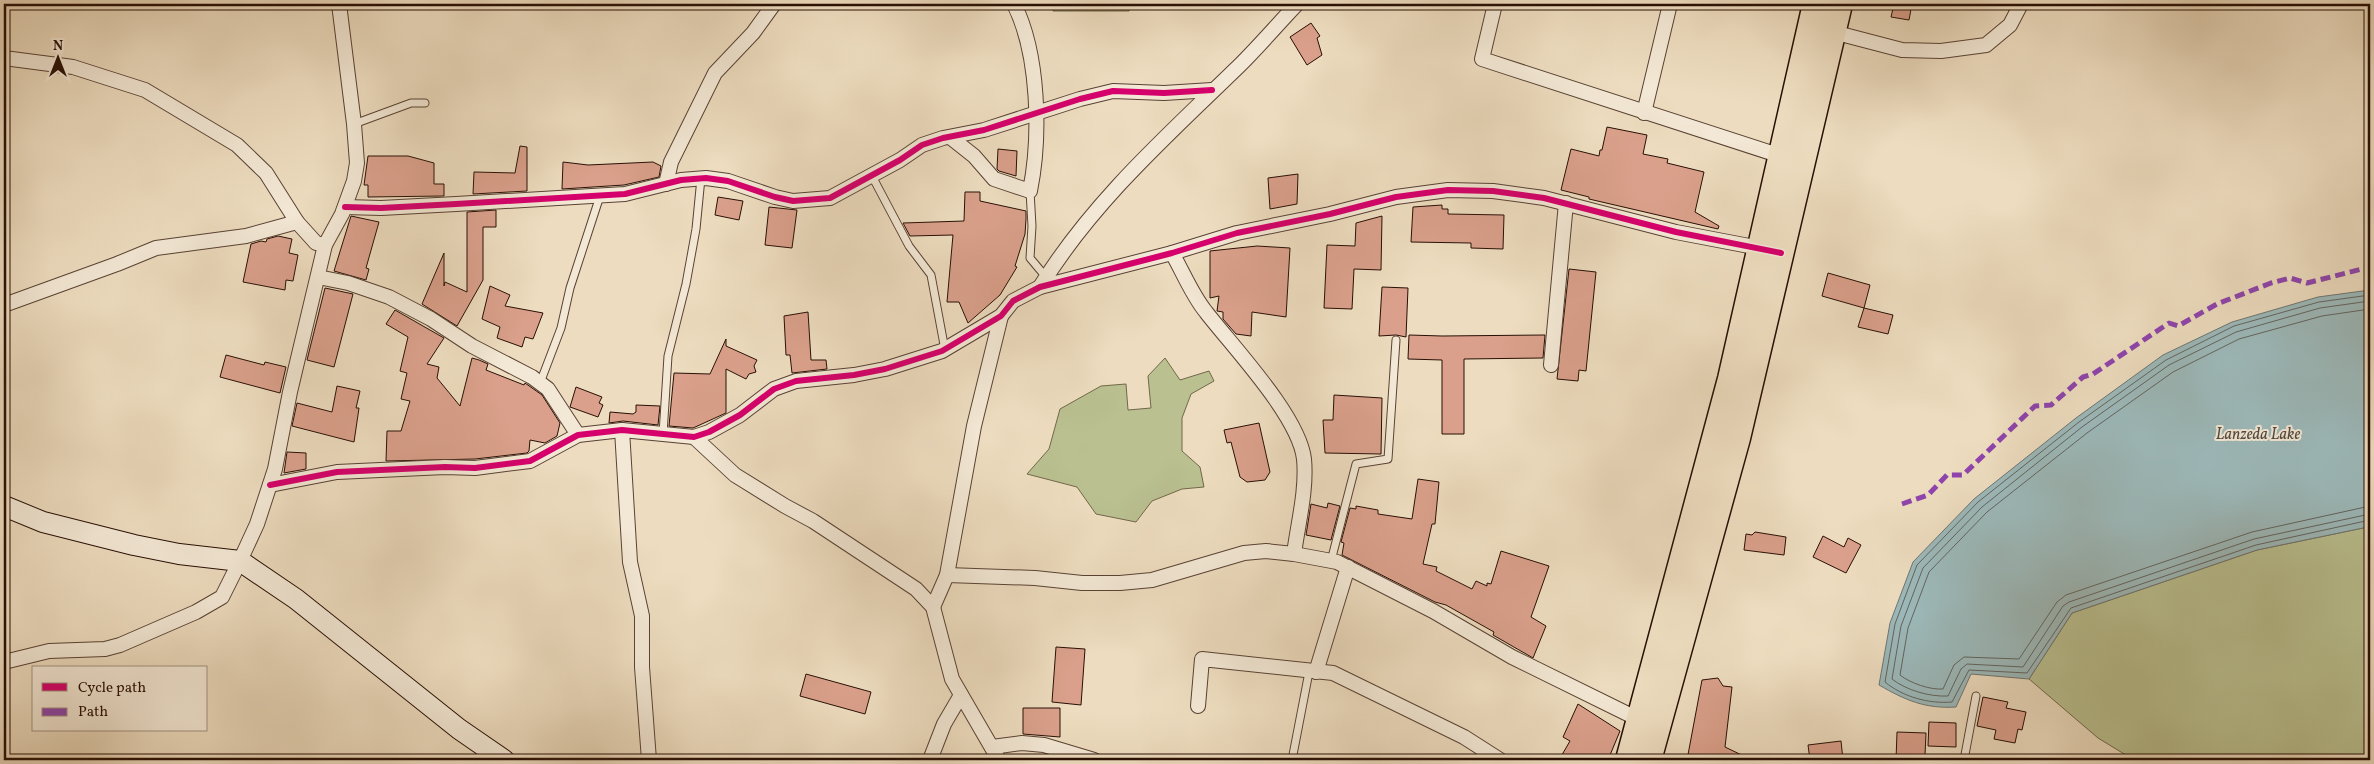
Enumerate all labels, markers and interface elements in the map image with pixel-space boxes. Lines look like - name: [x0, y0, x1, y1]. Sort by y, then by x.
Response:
- north arrow: [32, 32, 82, 82]
- text: N: [53, 37, 63, 56]
- water label: Lanzeda Lake: [2216, 424, 2300, 446]
- legend: [32, 666, 208, 732]
- text: Cycle path: [78, 678, 146, 699]
- text: Path: [78, 702, 108, 723]

